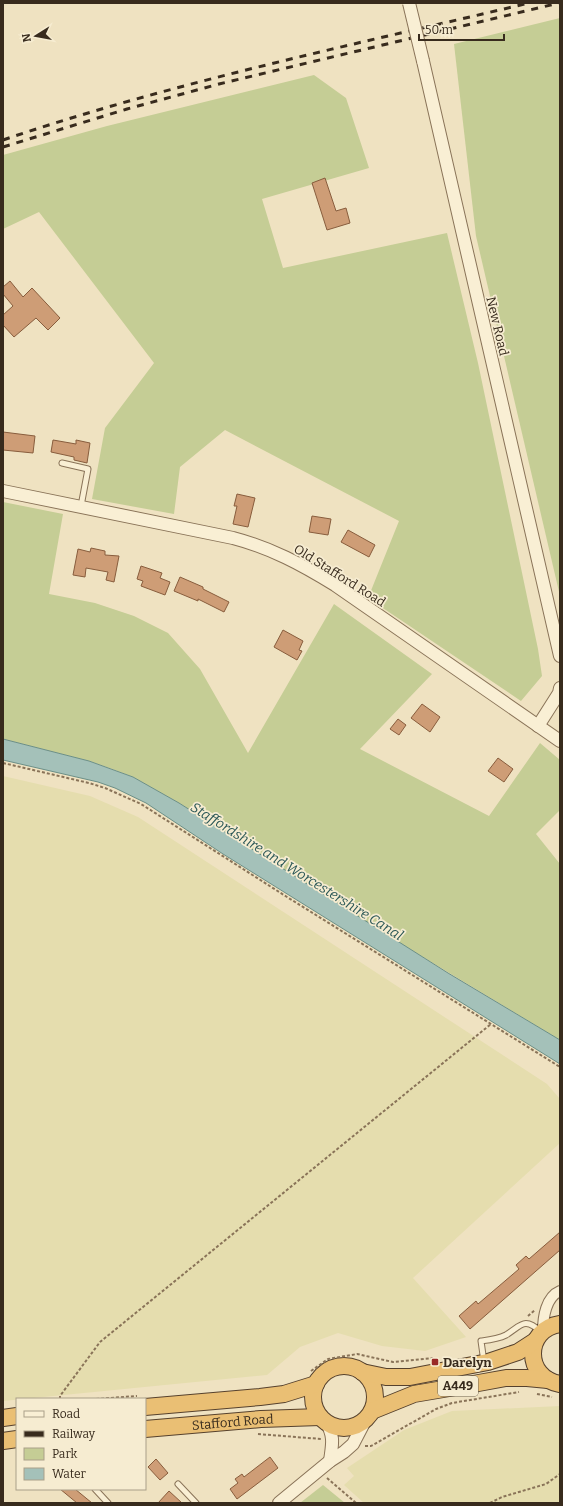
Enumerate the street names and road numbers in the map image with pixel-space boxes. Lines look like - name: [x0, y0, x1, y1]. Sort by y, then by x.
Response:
- street label: New Road: [483, 295, 512, 358]
- street label: Old Stafford Road: [291, 541, 389, 610]
- road number: A449: [438, 1376, 478, 1396]
- street label: Stafford Road: [191, 1412, 274, 1433]

